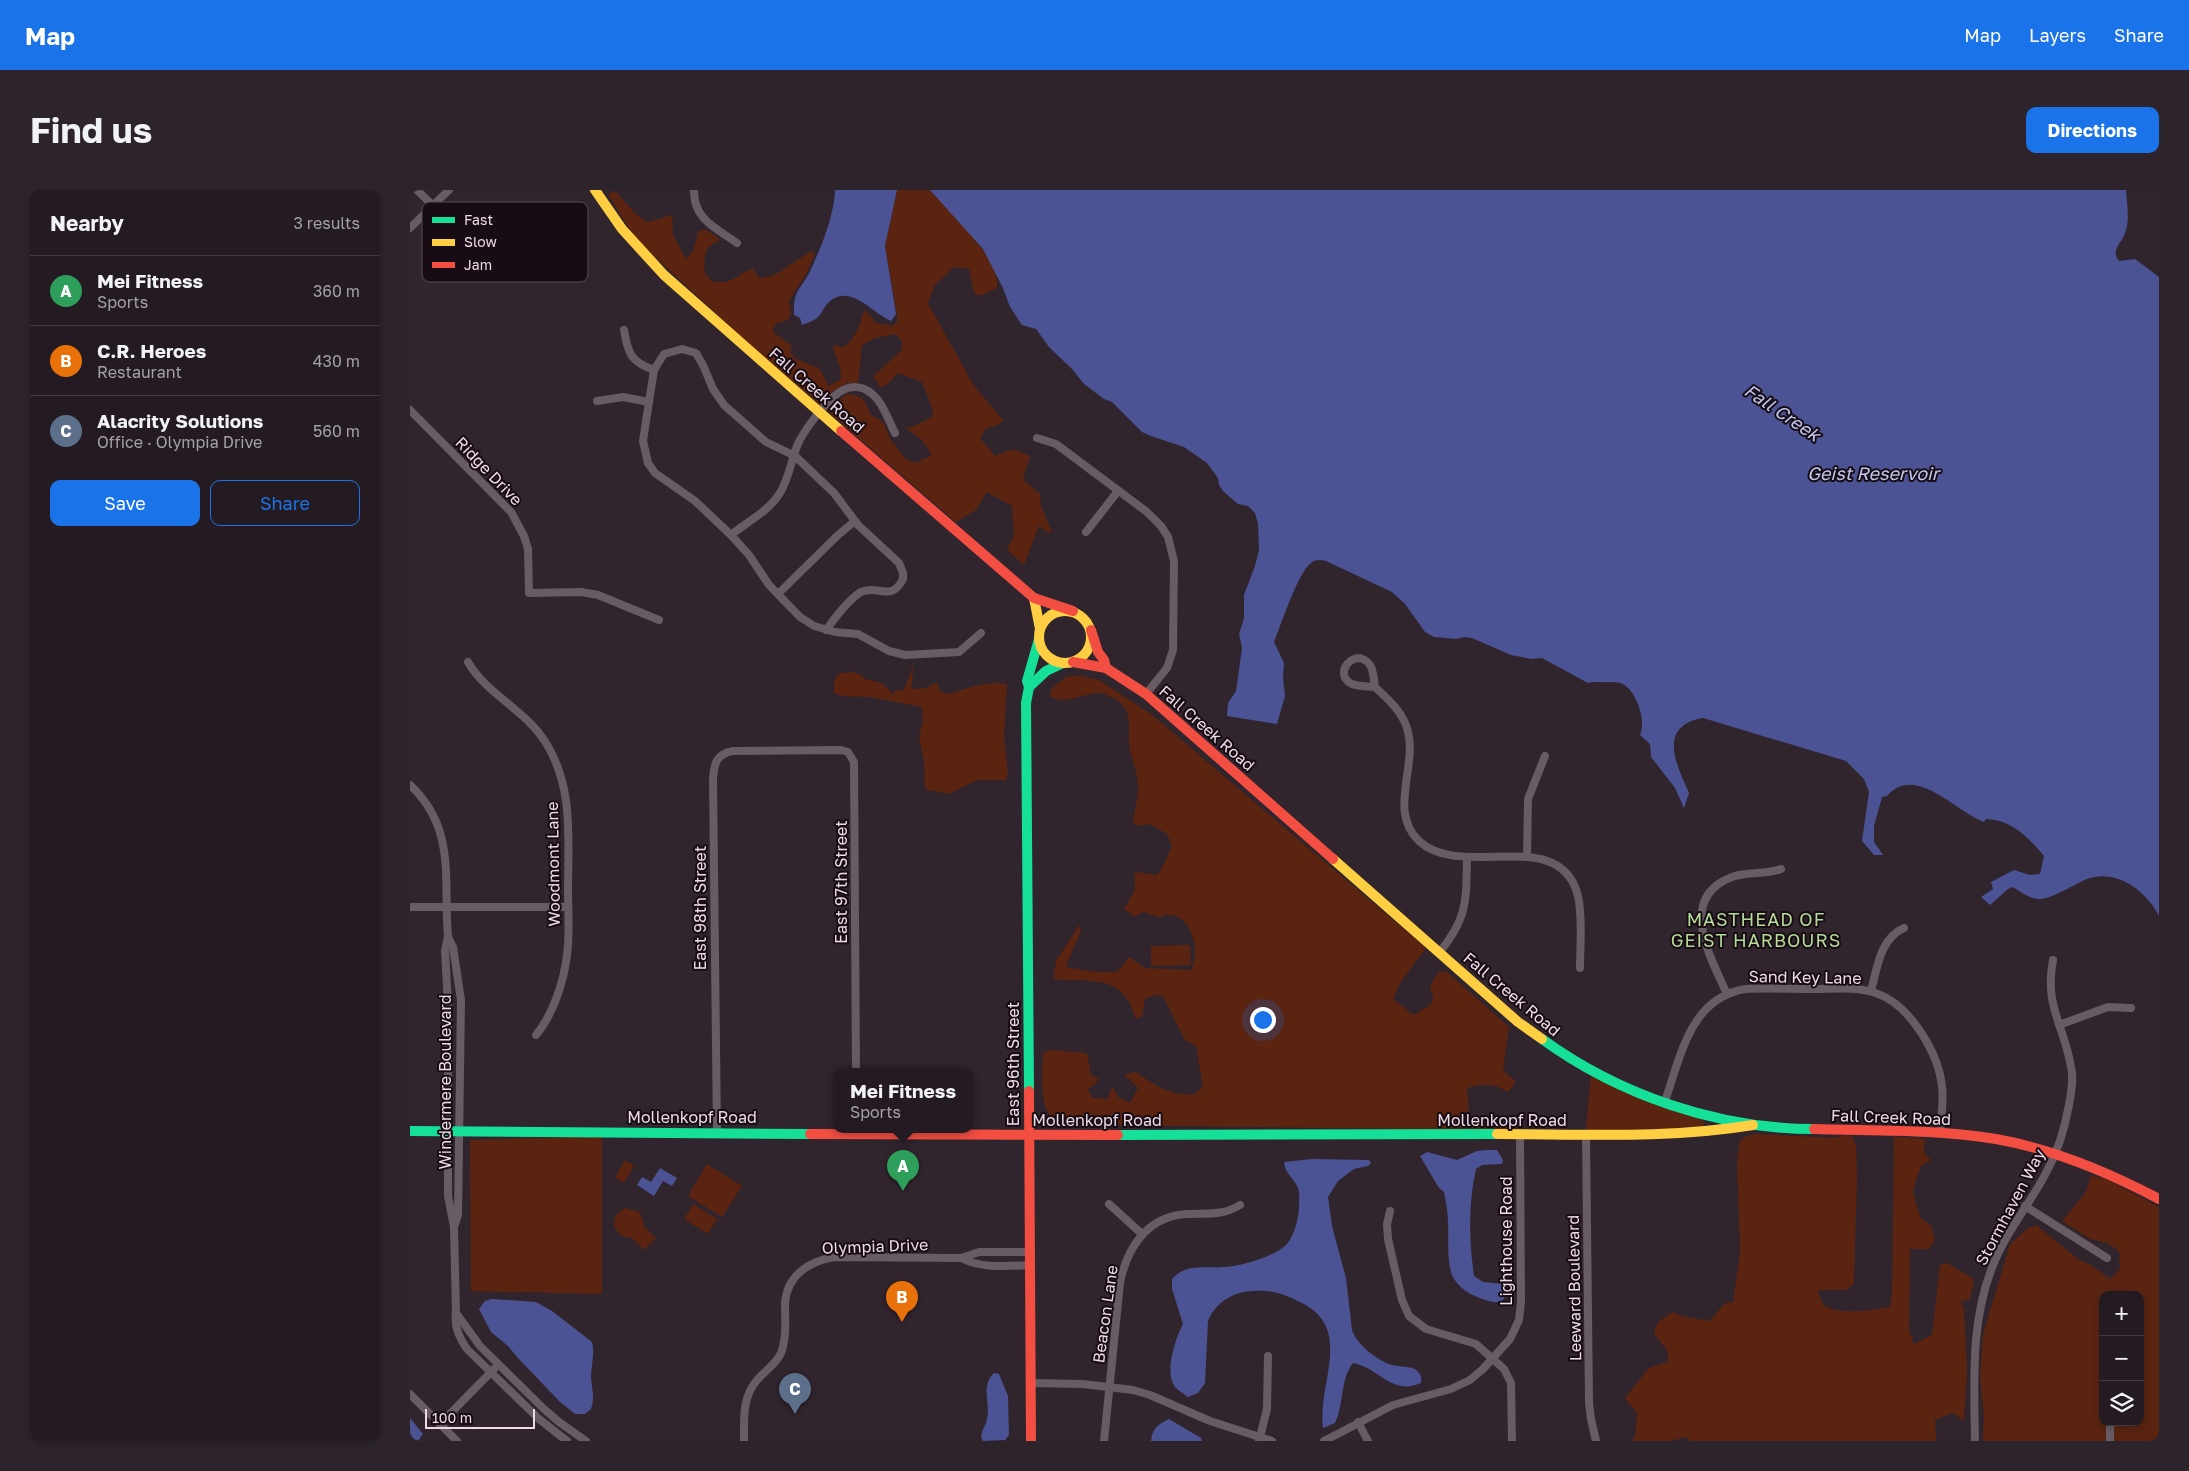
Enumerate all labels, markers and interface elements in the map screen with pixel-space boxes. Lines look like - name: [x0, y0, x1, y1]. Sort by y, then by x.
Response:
- text: Map: [25, 21, 75, 50]
- text: Map: [1964, 24, 2001, 46]
- text: Layers: [2029, 24, 2086, 46]
- text: Share: [2114, 24, 2164, 46]
- button: Directions: [2026, 107, 2159, 153]
- text: Find us: [30, 109, 152, 151]
- legend: [422, 202, 588, 282]
- text: Nearby: [50, 210, 124, 236]
- text: Fast: [464, 211, 493, 228]
- text: 3 results: [293, 213, 360, 233]
- text: Slow: [464, 233, 497, 250]
- text: Jam: [464, 256, 492, 273]
- text: Mei Fitness: [97, 269, 203, 292]
- text: A: [60, 281, 72, 301]
- text: 360 m: [313, 281, 360, 301]
- text: Sports: [97, 292, 148, 312]
- text: C.R. Heroes: [97, 339, 206, 362]
- street label: Fall Creek Road: [765, 343, 869, 437]
- text: B: [60, 351, 72, 371]
- text: 430 m: [313, 351, 360, 371]
- text: Restaurant: [97, 362, 182, 382]
- water label: Fall Creek: [1740, 379, 1826, 447]
- text: Alacrity Solutions: [97, 409, 263, 432]
- text: C: [60, 421, 72, 441]
- text: 560 m: [313, 421, 360, 441]
- text: Office · Olympia Drive: [97, 432, 262, 452]
- street label: Ridge Drive: [451, 432, 527, 510]
- water label: Geist Reservoir: [1807, 462, 1942, 484]
- button: Save: [50, 480, 200, 526]
- button: Share: [210, 480, 360, 526]
- street label: Fall Creek Road: [1155, 681, 1259, 775]
- street label: Woodmont Lane: [542, 801, 564, 927]
- street label: East 97th Street: [831, 820, 851, 944]
- street label: East 98th Street: [690, 846, 710, 970]
- district label: MASTHEAD OF GEIST HARBOURS: [1671, 908, 1841, 951]
- street label: Fall Creek Road: [1460, 948, 1564, 1040]
- street label: Sand Key Lane: [1748, 966, 1862, 988]
- street label: Windermere Boulevard: [435, 994, 455, 1170]
- street label: East 96th Street: [1003, 1002, 1023, 1126]
- your location: [1250, 1007, 1276, 1033]
- popup: [833, 1068, 973, 1133]
- text: Mei Fitness: [850, 1079, 956, 1102]
- text: Sports: [850, 1102, 901, 1122]
- street label: Fall Creek Road: [1831, 1105, 1951, 1129]
- street label: Mollenkopf Road: [627, 1107, 757, 1127]
- street label: Mollenkopf Road: [1032, 1110, 1162, 1130]
- street label: Mollenkopf Road: [1437, 1110, 1567, 1130]
- street label: Stormhaven Way: [1971, 1145, 2049, 1269]
- pin: A: [887, 1150, 919, 1191]
- street label: Lighthouse Road: [1496, 1176, 1516, 1306]
- street label: Leeward Boulevard: [1563, 1215, 1585, 1361]
- street label: Olympia Drive: [821, 1234, 929, 1258]
- street label: Beacon Lane: [1088, 1264, 1122, 1364]
- pin: B: [886, 1281, 918, 1322]
- map controls: [2099, 1291, 2144, 1426]
- button: +: [2099, 1291, 2144, 1336]
- button: −: [2099, 1336, 2144, 1381]
- pin: C: [779, 1373, 811, 1414]
- button: layers: [2099, 1381, 2144, 1426]
- scale bar: [425, 1406, 535, 1429]
- text: 100 m: [432, 1409, 472, 1426]

